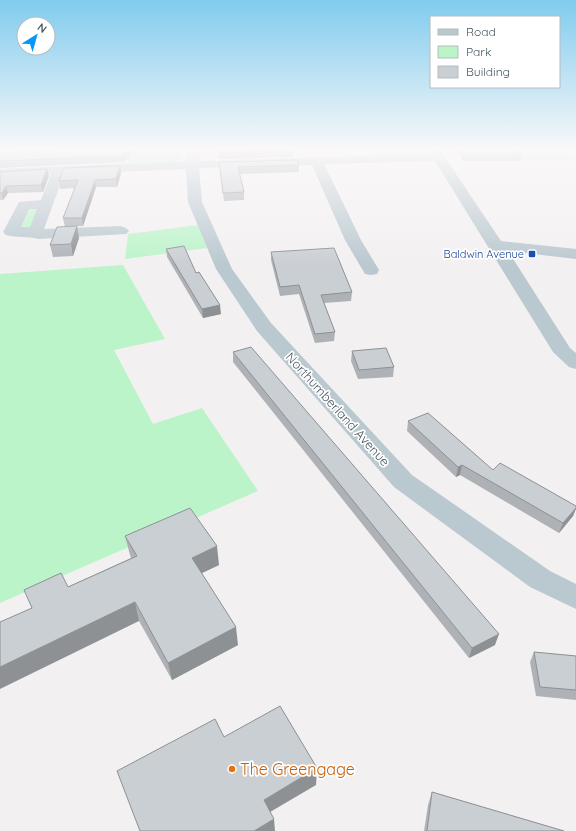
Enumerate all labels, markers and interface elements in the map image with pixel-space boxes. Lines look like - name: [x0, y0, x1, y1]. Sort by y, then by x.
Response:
- north arrow: [16, 16, 56, 56]
- legend: [430, 16, 560, 88]
- text: N: [35, 20, 49, 36]
- text: Road: [466, 24, 496, 39]
- text: Park: [466, 44, 491, 59]
- text: Building: [466, 64, 510, 79]
- place label: Baldwin Avenue: [443, 247, 524, 261]
- marker: Baldwin Avenue: [527, 249, 537, 259]
- street label: Northumberland Avenue: [283, 349, 393, 469]
- place label: The Greengage: [240, 759, 355, 779]
- marker: The Greengage: [227, 764, 237, 774]

